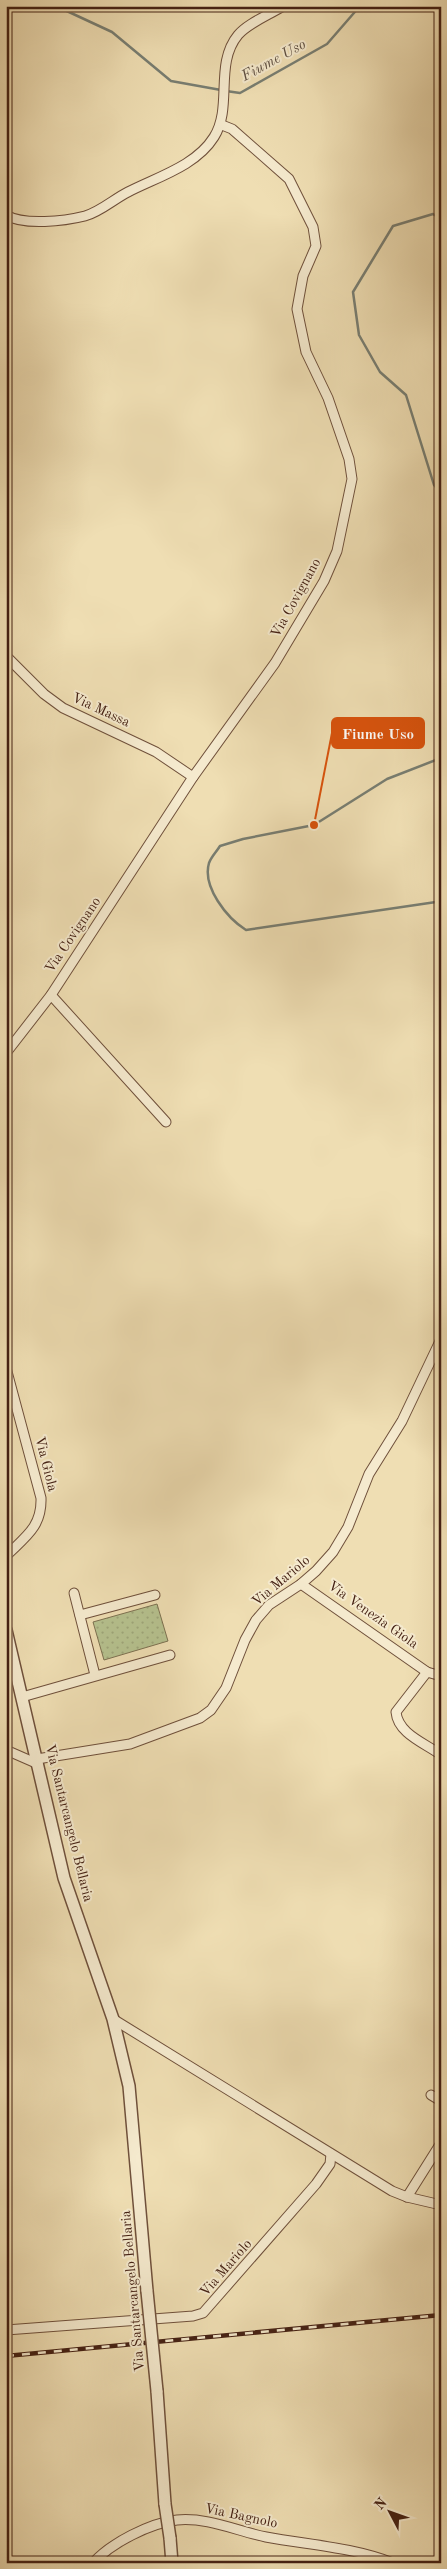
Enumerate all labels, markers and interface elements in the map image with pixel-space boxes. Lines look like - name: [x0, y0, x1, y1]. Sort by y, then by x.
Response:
- water label: Fiume Uso: [238, 37, 309, 85]
- street label: Via Covignano: [268, 556, 324, 640]
- street label: Via Massa: [70, 690, 132, 730]
- callout: Fiume Uso: [332, 718, 424, 748]
- text: Fiume Uso: [342, 728, 414, 743]
- street label: Via Covignano: [43, 894, 104, 976]
- street label: Via Giola: [32, 1435, 60, 1493]
- street label: Via Mariolo: [249, 1553, 313, 1609]
- street label: Via Venezia Giola: [325, 1579, 421, 1651]
- street label: Via Santarcangelo Bellaria: [43, 1743, 95, 1903]
- street label: Via Santarcangelo Bellaria: [119, 2210, 147, 2372]
- street label: Via Mariolo: [198, 2237, 254, 2299]
- north arrow: [364, 2486, 414, 2536]
- text: N: [372, 2495, 390, 2513]
- street label: Via Bagnolo: [203, 2501, 279, 2531]

